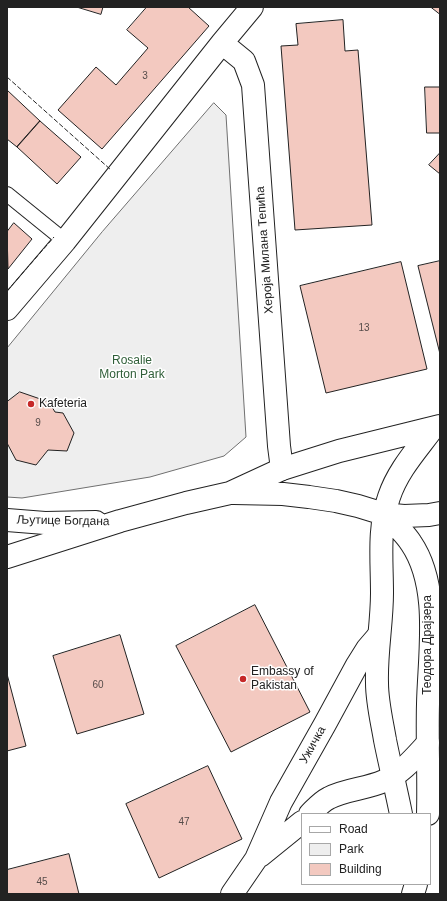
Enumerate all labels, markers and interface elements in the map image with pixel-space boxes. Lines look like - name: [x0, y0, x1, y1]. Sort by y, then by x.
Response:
- house number: 3: [142, 70, 148, 82]
- street label: Хероја Милана Тепића: [253, 186, 277, 314]
- house number: 13: [358, 322, 370, 334]
- park label: Rosalie Morton Park: [99, 354, 165, 382]
- place label: Kafeteria: [39, 397, 87, 411]
- marker: Kafeteria: [26, 399, 36, 409]
- house number: 9: [35, 417, 41, 429]
- street label: Љутице Богдана: [16, 513, 110, 529]
- street label: Теодора Драјзера: [421, 595, 435, 695]
- place label: Embassy of Pakistan: [251, 665, 314, 693]
- marker: Embassy of Pakistan: [238, 674, 248, 684]
- house number: 60: [92, 679, 104, 691]
- street label: Ужичка: [297, 724, 329, 766]
- legend: [301, 813, 431, 885]
- house number: 47: [178, 816, 190, 828]
- text: Road: [339, 822, 368, 836]
- text: Park: [339, 842, 364, 856]
- text: Building: [339, 862, 382, 876]
- house number: 45: [36, 876, 48, 888]

